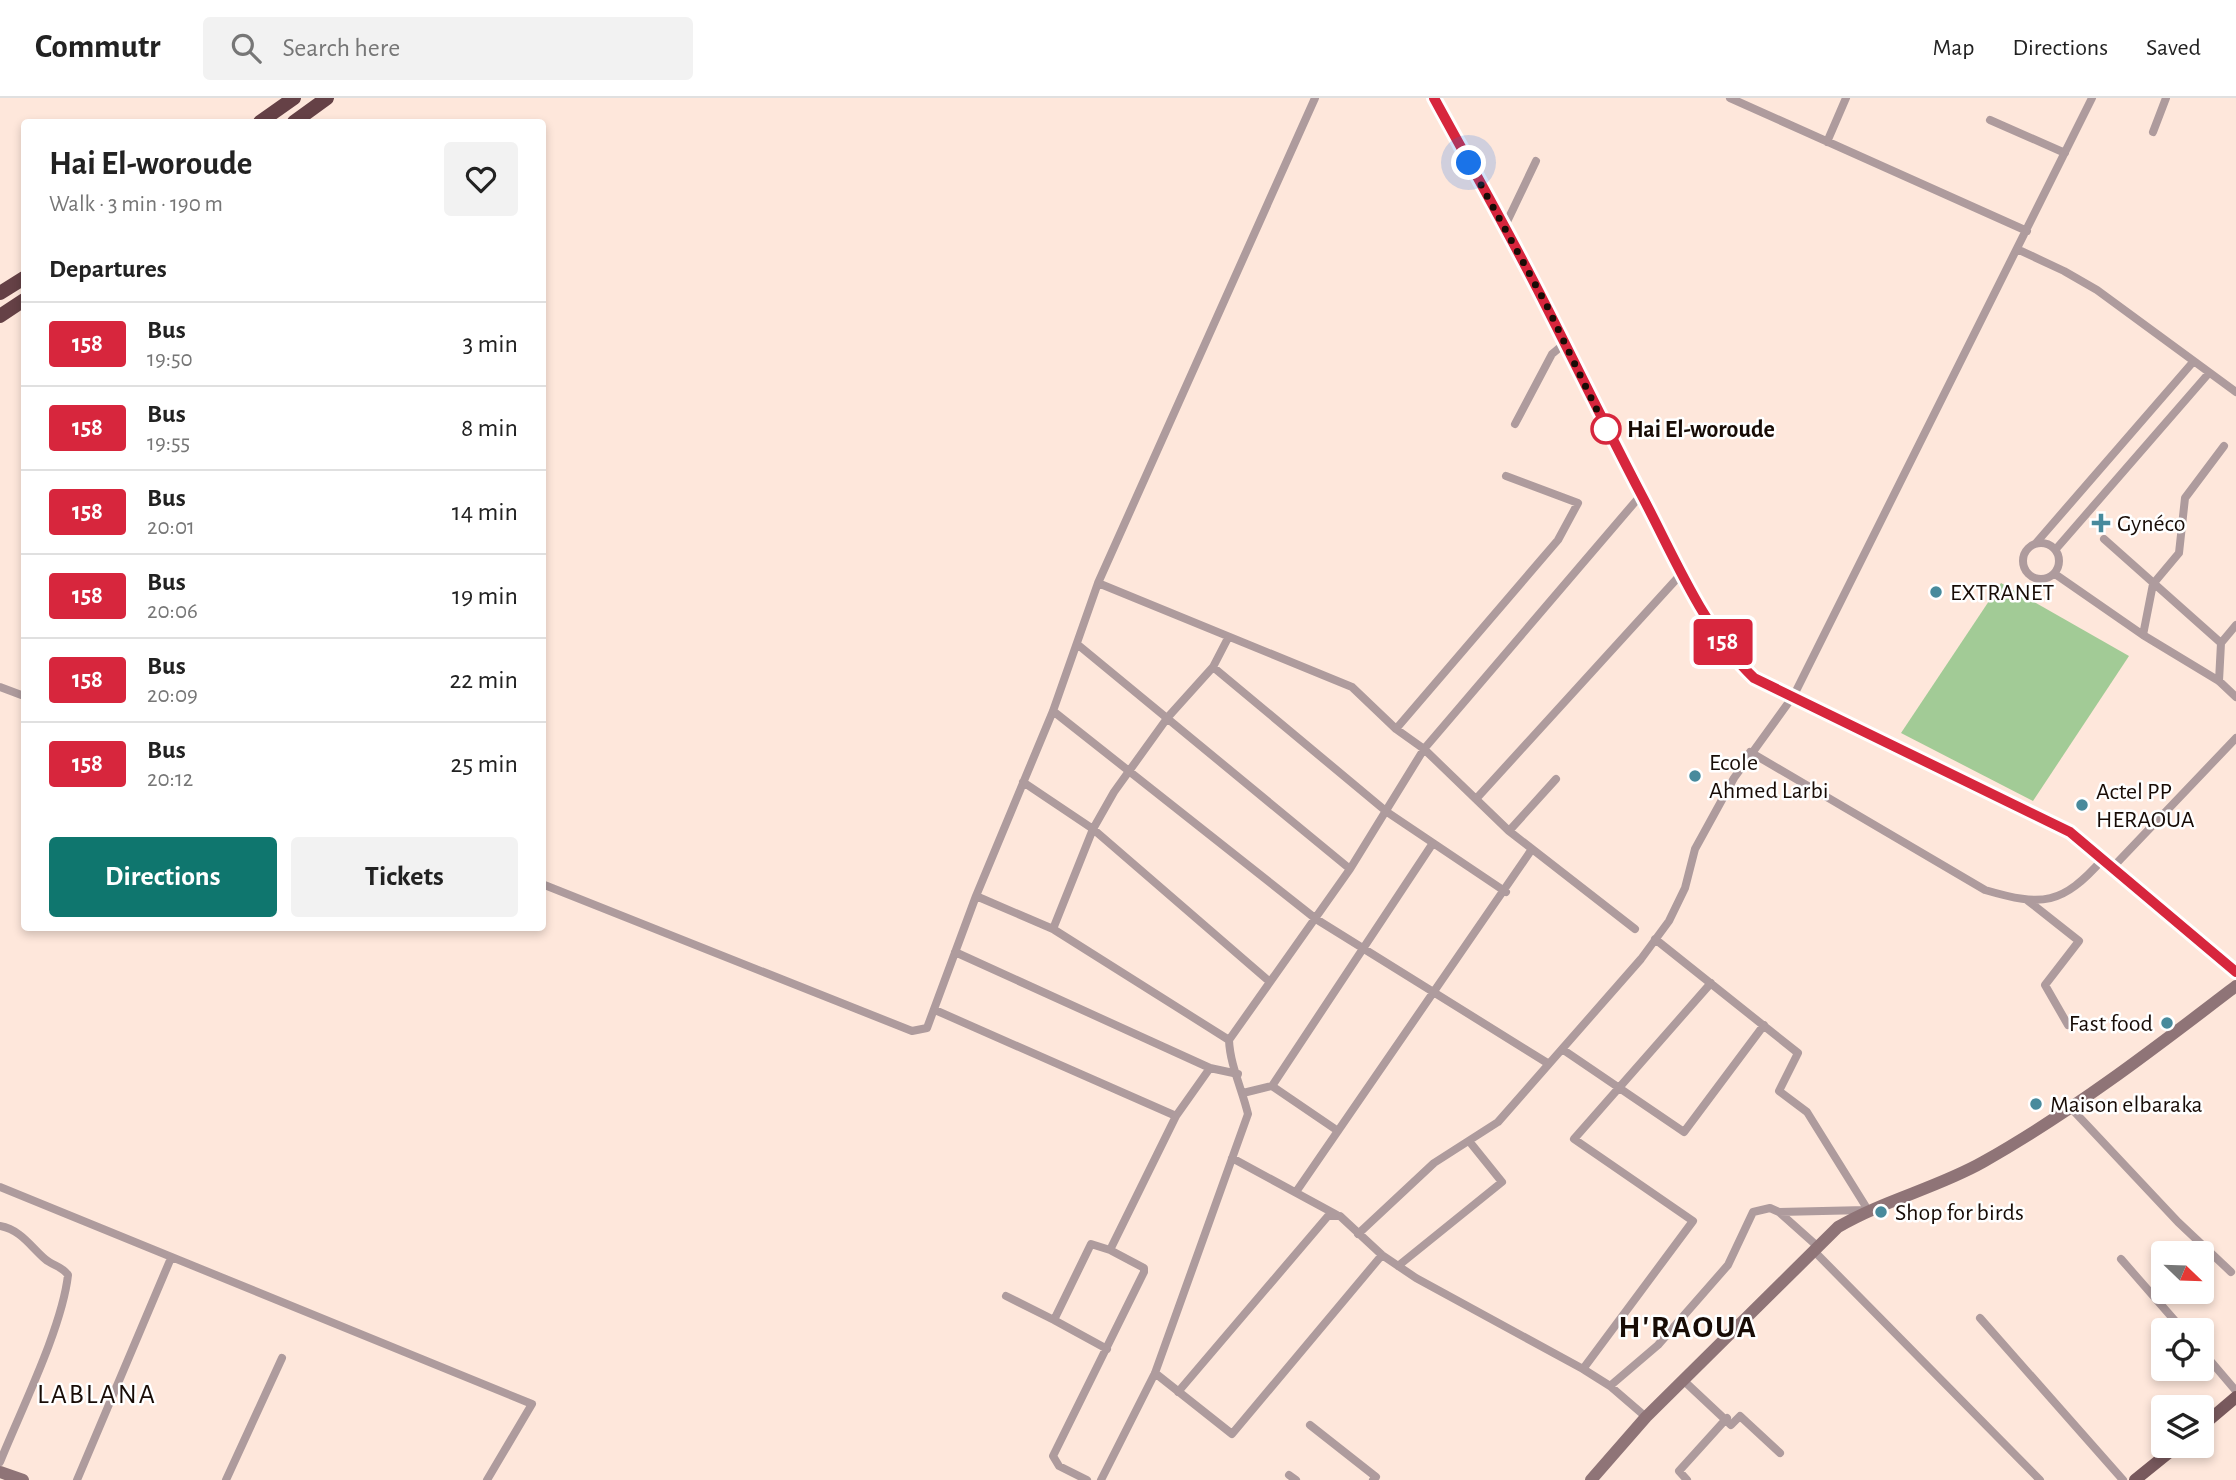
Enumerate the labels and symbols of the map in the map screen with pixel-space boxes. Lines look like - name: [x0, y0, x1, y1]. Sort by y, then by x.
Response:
- your location: [1451, 145, 1486, 180]
- marker: Hai El-woroude: [1591, 414, 1621, 444]
- place label: Hai El-woroude: [1627, 418, 1775, 442]
- place label: Gynéco: [2117, 512, 2186, 536]
- marker: Gynéco: [2091, 513, 2111, 533]
- place label: EXTRANET: [1950, 581, 2054, 605]
- marker: EXTRANET: [1928, 584, 1944, 600]
- line badge: 158: [1683, 619, 1763, 665]
- place label: Ecole Ahmed Larbi: [1709, 751, 1829, 803]
- marker: Ecole Ahmed Larbi: [1687, 768, 1703, 784]
- place label: Actel PP HERAOUA: [2096, 780, 2195, 832]
- marker: Actel PP HERAOUA: [2074, 797, 2090, 813]
- place label: Fast food: [2069, 1012, 2153, 1036]
- marker: Fast food: [2159, 1015, 2175, 1031]
- place label: Maison elbaraka: [2050, 1093, 2203, 1117]
- marker: Maison elbaraka: [2028, 1096, 2044, 1112]
- place label: Shop for birds: [1895, 1201, 2024, 1225]
- marker: Shop for birds: [1873, 1204, 1889, 1220]
- north arrow: [2151, 1241, 2214, 1304]
- district label: H'RAOUA: [1618, 1311, 1758, 1343]
- district label: LABLANA: [37, 1381, 157, 1409]

